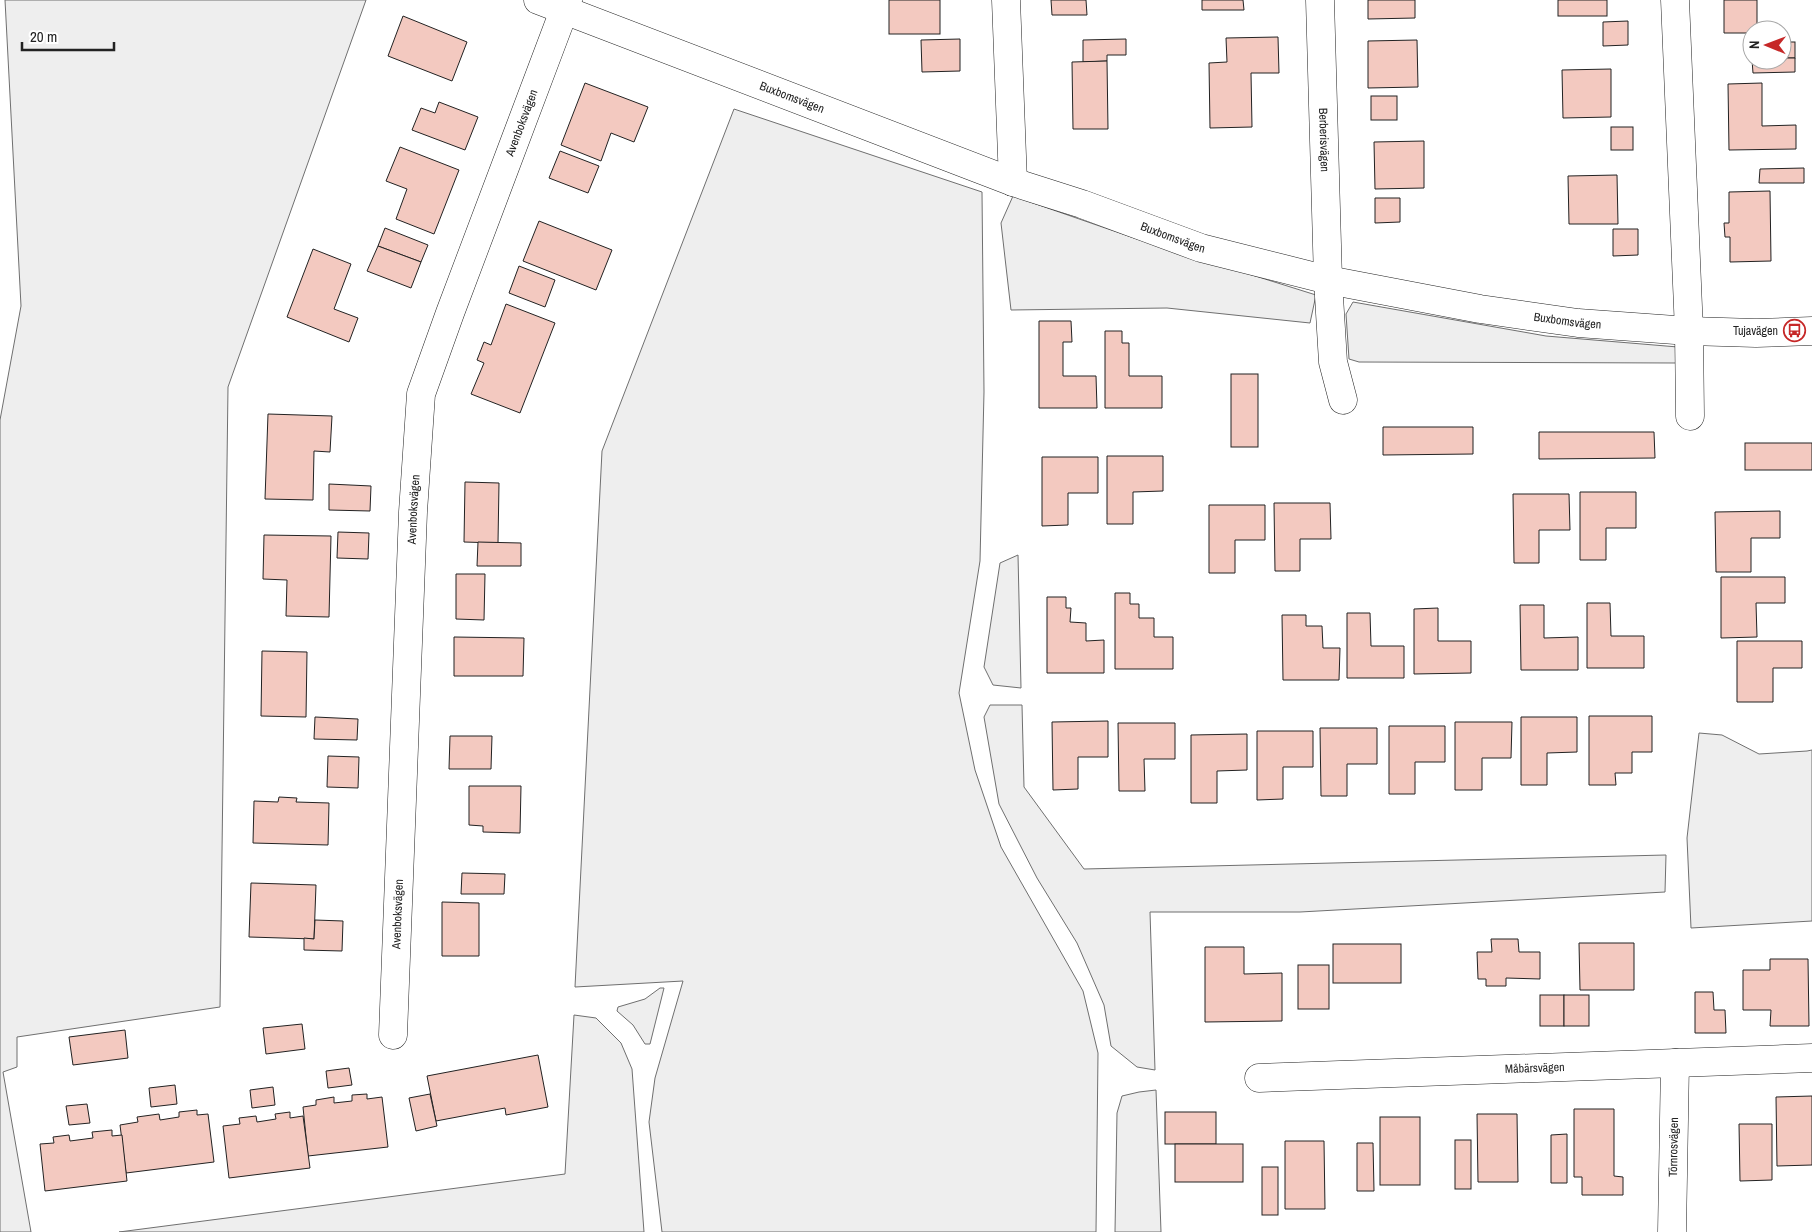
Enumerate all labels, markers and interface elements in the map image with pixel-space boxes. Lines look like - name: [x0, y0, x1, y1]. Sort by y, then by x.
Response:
- scale bar: [22, 20, 115, 52]
- north arrow: [1742, 20, 1792, 70]
- text: 20 m: [30, 26, 57, 47]
- text: N: [1745, 40, 1763, 49]
- street label: Buxbomsvägen: [757, 78, 827, 117]
- street label: Avenboksvägen: [502, 87, 542, 159]
- street label: Berberisvägen: [1315, 108, 1333, 172]
- street label: Buxbomsvägen: [1138, 218, 1207, 257]
- street label: Buxbomsvägen: [1533, 309, 1602, 333]
- bus stop icon: Tujavägen: [1782, 319, 1806, 343]
- place label: Tujavägen: [1733, 323, 1778, 339]
- street label: Avenboksvägen: [404, 474, 424, 546]
- street label: Avenboksvägen: [388, 879, 407, 950]
- street label: Måbärsvägen: [1505, 1059, 1565, 1077]
- street label: Törnrosvägen: [1665, 1117, 1682, 1177]

